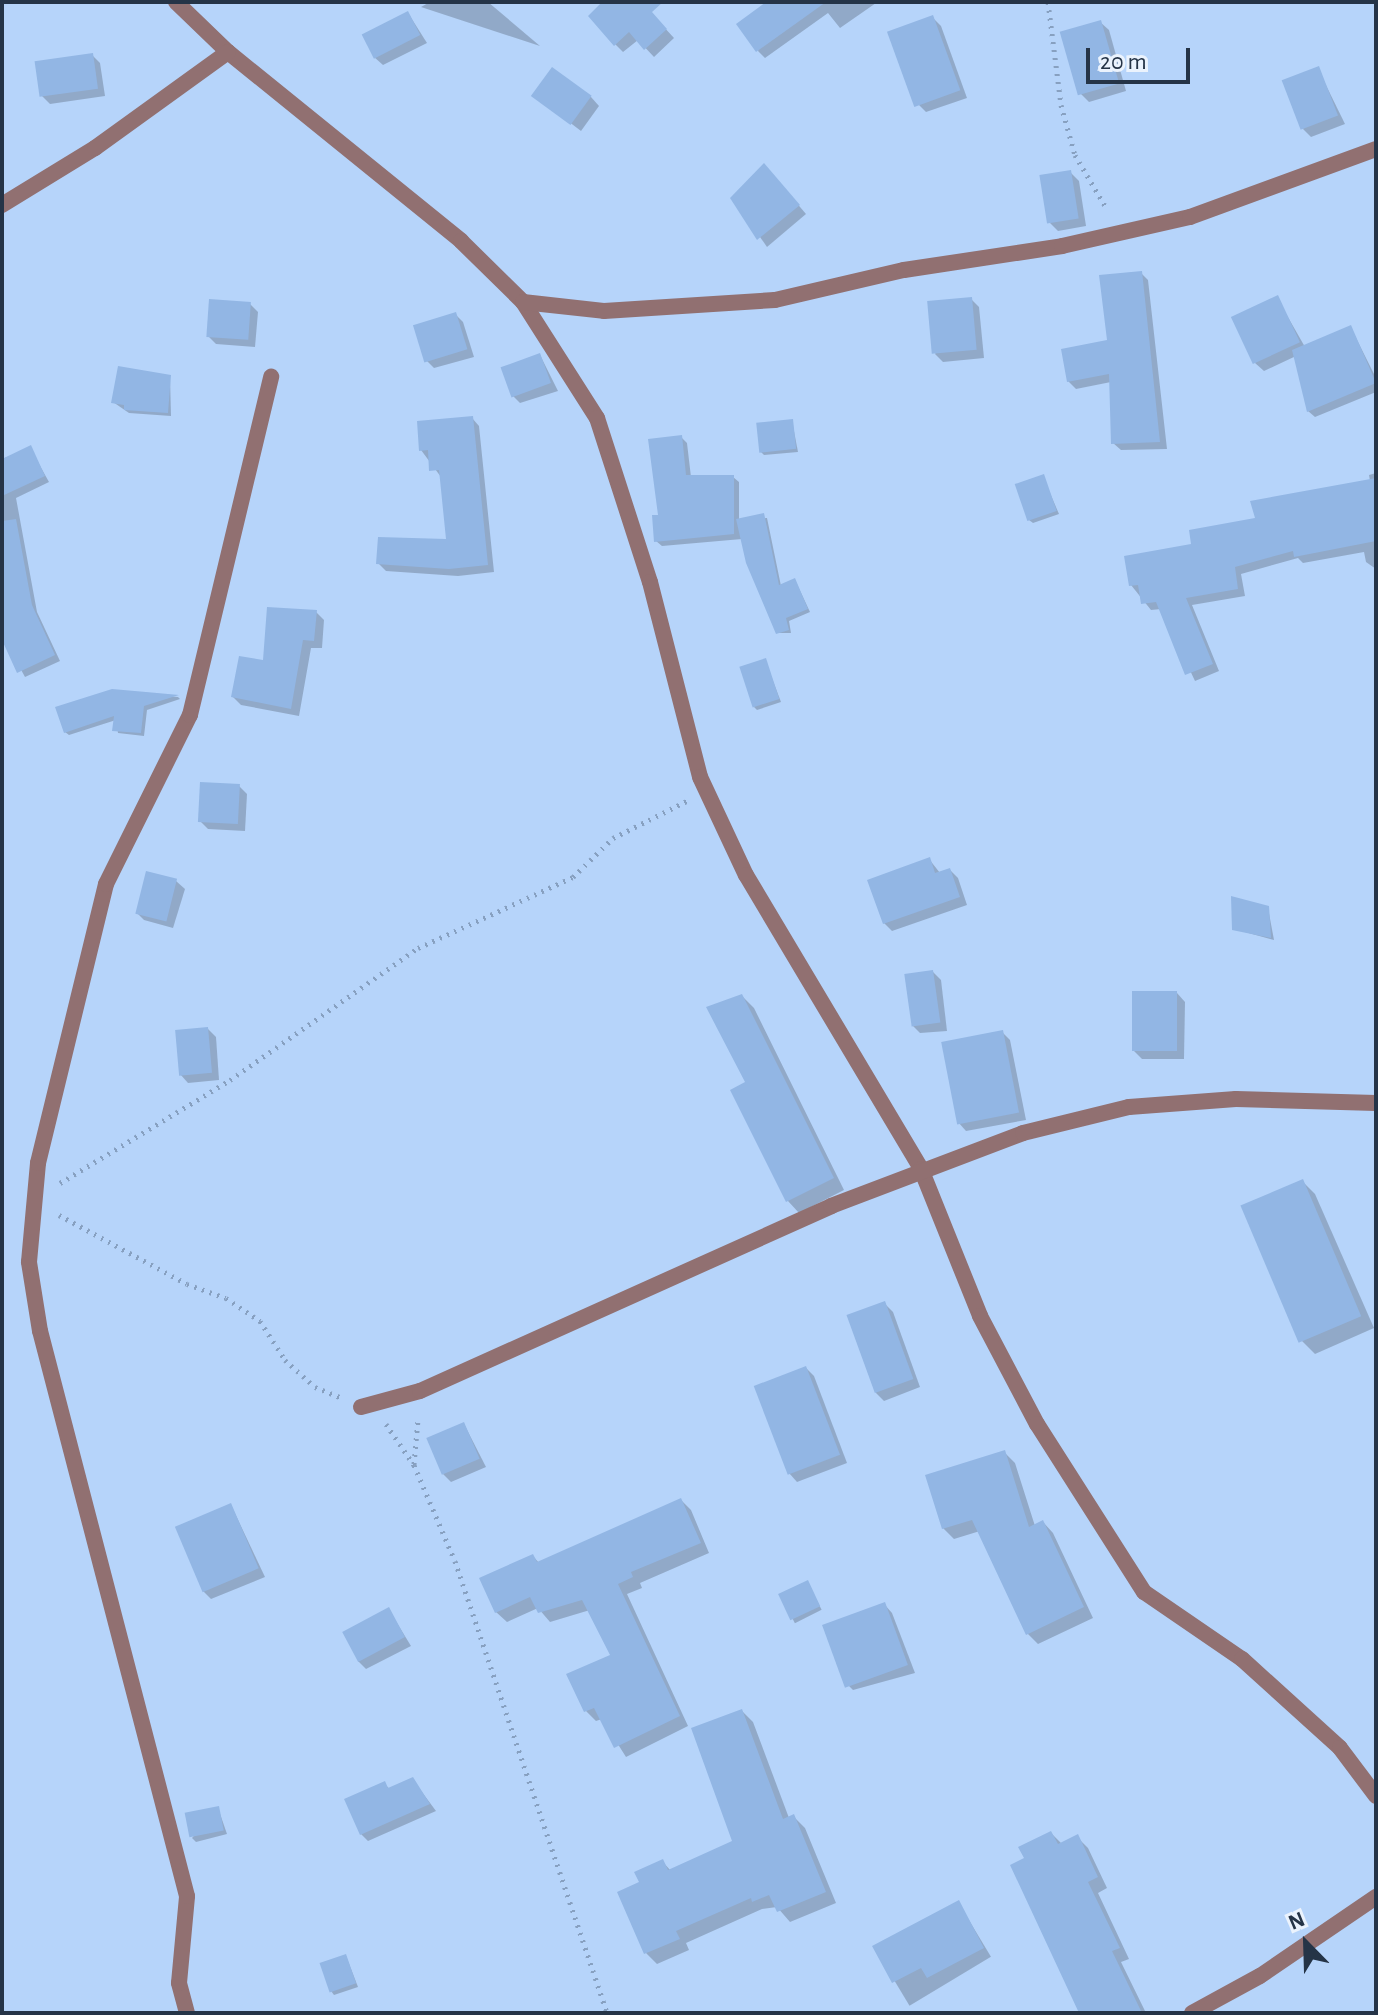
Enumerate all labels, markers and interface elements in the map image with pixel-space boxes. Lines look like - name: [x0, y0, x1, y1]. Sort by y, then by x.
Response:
- scale bar: [1090, 32, 1194, 82]
- text: 20 m: [1100, 50, 1147, 74]
- north arrow: [1266, 1903, 1346, 1983]
- text: N: [1285, 1908, 1308, 1934]

